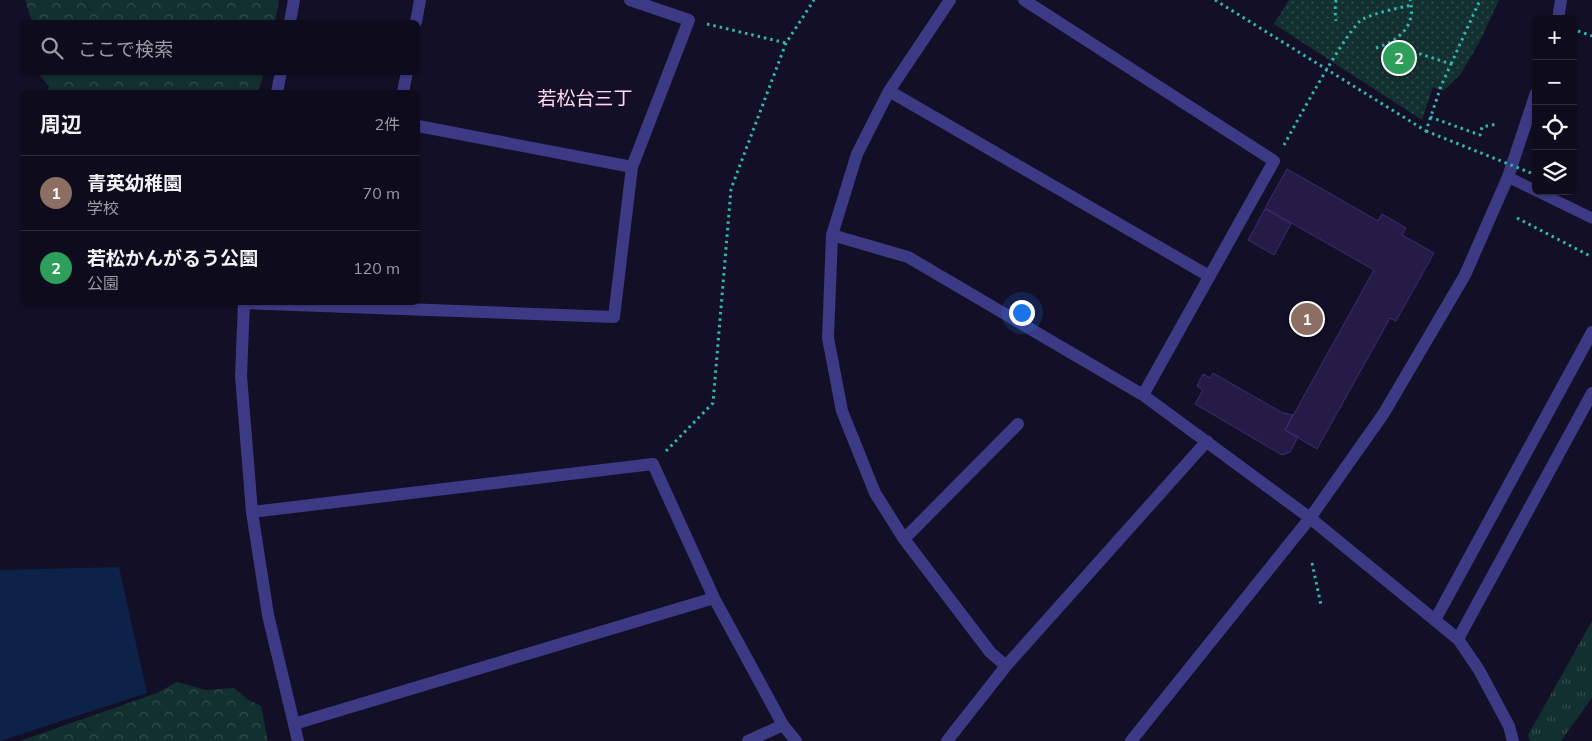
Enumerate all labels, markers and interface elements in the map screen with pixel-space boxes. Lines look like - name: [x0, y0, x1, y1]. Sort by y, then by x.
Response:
- map controls: [1532, 15, 1577, 195]
- button: +: [1532, 15, 1577, 60]
- search box: [20, 20, 420, 75]
- icon: search: [38, 34, 66, 62]
- text: ここで検索: [78, 37, 173, 61]
- pin: 2: [1383, 39, 1415, 77]
- button: −: [1532, 60, 1577, 105]
- district label: 若松台三丁: [537, 86, 633, 110]
- button: locate: [1532, 105, 1577, 150]
- text: 周辺: [40, 111, 82, 137]
- text: 2件: [374, 114, 400, 134]
- button: layers: [1532, 150, 1577, 195]
- text: 青英幼稚園: [87, 171, 182, 195]
- text: 1: [51, 183, 61, 203]
- text: 70 m: [363, 183, 400, 203]
- text: 学校: [87, 198, 119, 218]
- text: 若松かんがるう公園: [87, 246, 258, 270]
- text: 2: [51, 258, 61, 278]
- text: 120 m: [353, 258, 400, 278]
- text: 公園: [87, 273, 119, 293]
- your location: [1009, 300, 1035, 326]
- pin: 1: [1291, 300, 1323, 338]

